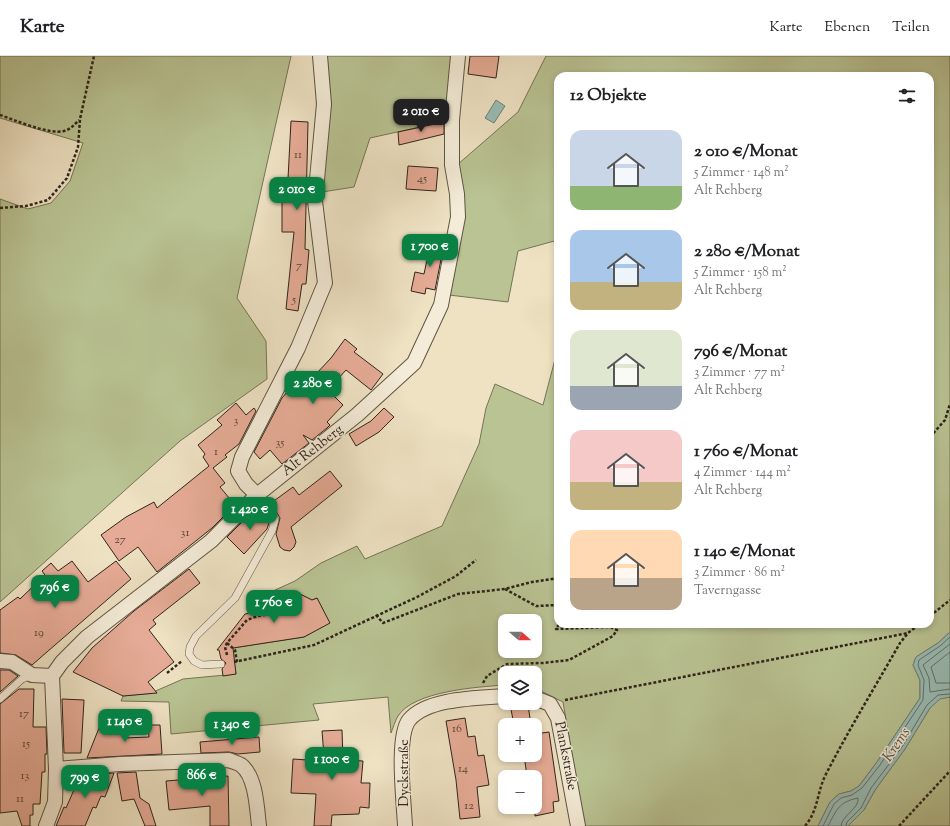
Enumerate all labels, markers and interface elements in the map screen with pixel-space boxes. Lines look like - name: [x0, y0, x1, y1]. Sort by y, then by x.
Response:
- text: Karte: [20, 14, 65, 41]
- text: Karte: [770, 18, 803, 38]
- text: Ebenen: [825, 18, 870, 38]
- text: Teilen: [892, 18, 930, 38]
- text: 12 Objekte: [570, 84, 646, 108]
- icon: filters: [896, 85, 918, 107]
- pin: 2 010 €: [384, 99, 458, 133]
- text: 2 010 €: [402, 103, 440, 121]
- text: 2 010 €/Monat: [694, 140, 798, 164]
- house number: 11: [294, 146, 302, 164]
- icon: home: [602, 146, 650, 194]
- text: 5 Zimmer · 148 m²: [694, 164, 789, 182]
- house number: 45: [417, 170, 427, 188]
- pin: 2 010 €: [260, 177, 334, 211]
- text: 2 010 €: [278, 181, 316, 199]
- text: Alt Rehberg: [694, 182, 762, 200]
- pin: 1 700 €: [393, 234, 467, 268]
- text: 1 700 €: [411, 238, 449, 256]
- text: 2 280 €/Monat: [694, 240, 800, 264]
- icon: home: [602, 246, 650, 294]
- house number: 7: [296, 257, 302, 275]
- text: 5 Zimmer · 158 m²: [694, 264, 787, 282]
- text: Alt Rehberg: [694, 282, 762, 300]
- house number: 5: [291, 291, 296, 309]
- text: 796 €/Monat: [694, 340, 787, 364]
- icon: home: [602, 346, 650, 394]
- text: 3 Zimmer · 77 m²: [694, 364, 785, 382]
- pin: 2 280 €: [276, 371, 350, 405]
- text: 2 280 €: [293, 375, 333, 393]
- text: Alt Rehberg: [694, 382, 762, 400]
- house number: 3: [234, 412, 239, 430]
- street label: Alt Rehberg: [278, 420, 348, 481]
- house number: 35: [276, 434, 284, 452]
- text: 1 760 €/Monat: [694, 440, 798, 464]
- house number: 1: [214, 443, 218, 461]
- icon: home: [602, 446, 650, 494]
- text: 4 Zimmer · 144 m²: [694, 464, 791, 482]
- text: Alt Rehberg: [694, 482, 762, 500]
- pin: 1 420 €: [213, 497, 287, 531]
- text: 1 420 €: [231, 501, 269, 519]
- house number: 31: [181, 524, 189, 542]
- house number: 27: [114, 531, 126, 549]
- text: 1 140 €/Monat: [694, 540, 795, 564]
- icon: home: [602, 546, 650, 594]
- text: 3 Zimmer · 86 m²: [694, 564, 785, 582]
- pin: 796 €: [27, 575, 83, 609]
- text: 796 €: [40, 579, 70, 597]
- text: Taverngasse: [694, 582, 761, 600]
- pin: 1 760 €: [237, 590, 311, 624]
- text: 1 760 €: [255, 594, 293, 612]
- north arrow: [498, 614, 542, 658]
- map controls: [498, 614, 542, 814]
- house number: 19: [34, 624, 44, 642]
- button: layers: [498, 666, 542, 710]
- house number: 17: [19, 705, 29, 723]
- pin: 1 140 €: [88, 709, 162, 743]
- pin: 1 340 €: [195, 712, 269, 746]
- text: 1 140 €: [107, 713, 143, 731]
- text: 1 340 €: [214, 716, 250, 734]
- button: +: [498, 718, 542, 762]
- house number: 16: [452, 720, 462, 738]
- street label: Plankstraße: [548, 720, 582, 792]
- water label: Krems: [878, 724, 916, 766]
- house number: 15: [22, 735, 30, 753]
- street label: Dyckstraße: [395, 739, 415, 807]
- pin: 1 100 €: [295, 747, 369, 781]
- text: 1 100 €: [314, 751, 350, 769]
- house number: 14: [458, 760, 468, 778]
- pin: 866 €: [174, 763, 230, 797]
- pin: 799 €: [57, 765, 113, 799]
- house number: 13: [21, 767, 30, 785]
- text: 866 €: [187, 767, 217, 785]
- text: 799 €: [70, 769, 100, 787]
- button: −: [498, 770, 542, 814]
- house number: 11: [16, 790, 24, 808]
- house number: 12: [464, 797, 474, 815]

